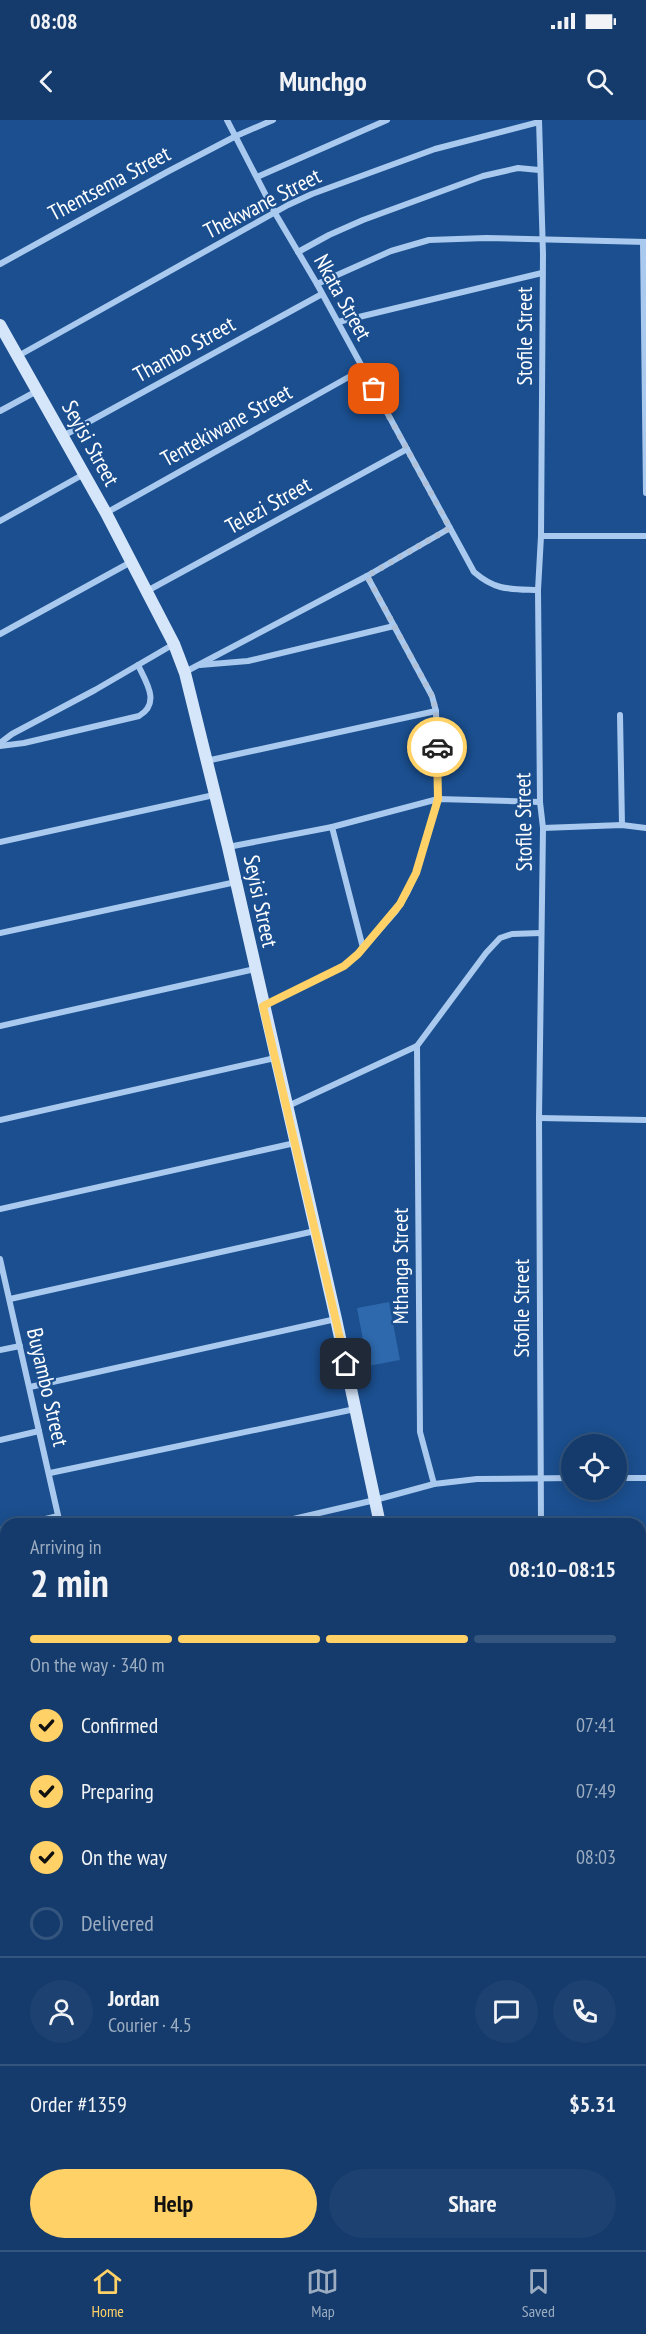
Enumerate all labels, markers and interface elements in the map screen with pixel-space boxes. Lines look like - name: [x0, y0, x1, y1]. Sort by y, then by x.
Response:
- text: 08:08: [30, 7, 78, 35]
- text: Munchgo: [279, 64, 367, 98]
- icon: back: [30, 65, 63, 98]
- icon: search: [583, 65, 616, 98]
- street label: Thentsema Street: [43, 139, 175, 227]
- street label: Thekwane Street: [199, 161, 325, 245]
- street label: Nkata Street: [308, 249, 378, 345]
- street label: Stofile Street: [510, 287, 538, 385]
- street label: Thambo Street: [128, 310, 240, 388]
- pin: [348, 363, 399, 414]
- icon: bag: [357, 372, 390, 405]
- street label: Tentekiwane Street: [156, 378, 296, 472]
- street label: Seyisi Street: [56, 395, 126, 491]
- street label: Telezi Street: [220, 470, 316, 540]
- courier: [407, 717, 467, 777]
- icon: car: [421, 731, 454, 764]
- street label: Stofile Street: [508, 772, 538, 872]
- street label: Seyisi Street: [238, 852, 284, 950]
- street label: Mthanga Street: [386, 1208, 414, 1324]
- street label: Stofile Street: [507, 1259, 535, 1357]
- street label: Buyambo Street: [21, 1325, 75, 1449]
- pin: [320, 1338, 371, 1389]
- icon: home: [329, 1347, 362, 1380]
- map controls: [561, 1434, 627, 1500]
- button: locate: [561, 1434, 627, 1500]
- text: Arriving in: [30, 1534, 102, 1560]
- text: 08:10–08:15: [509, 1555, 616, 1583]
- text: 2 min: [30, 1557, 109, 1608]
- text: On the way · 340 m: [30, 1652, 165, 1678]
- icon: check: [30, 1709, 63, 1742]
- text: Confirmed: [81, 1711, 158, 1739]
- text: 07:41: [576, 1712, 616, 1738]
- icon: check: [30, 1775, 63, 1808]
- text: Preparing: [81, 1777, 154, 1805]
- text: 07:49: [576, 1778, 616, 1804]
- icon: check: [30, 1841, 63, 1874]
- text: On the way: [81, 1843, 167, 1871]
- text: 08:03: [576, 1844, 616, 1870]
- text: Delivered: [81, 1909, 154, 1937]
- button: person: [30, 1980, 93, 2043]
- button: chat: [475, 1980, 538, 2043]
- button: phone: [553, 1980, 616, 2043]
- text: Jordan: [108, 1984, 159, 2012]
- text: Courier · 4.5: [108, 2012, 192, 2038]
- text: Order #1359: [30, 2090, 127, 2118]
- text: $5.31: [569, 2090, 616, 2118]
- button: Help: [30, 2169, 317, 2238]
- button: Share: [329, 2169, 616, 2238]
- tab: Home: [91, 2265, 124, 2321]
- tab: Map: [306, 2265, 339, 2321]
- tab: Saved: [522, 2265, 555, 2321]

